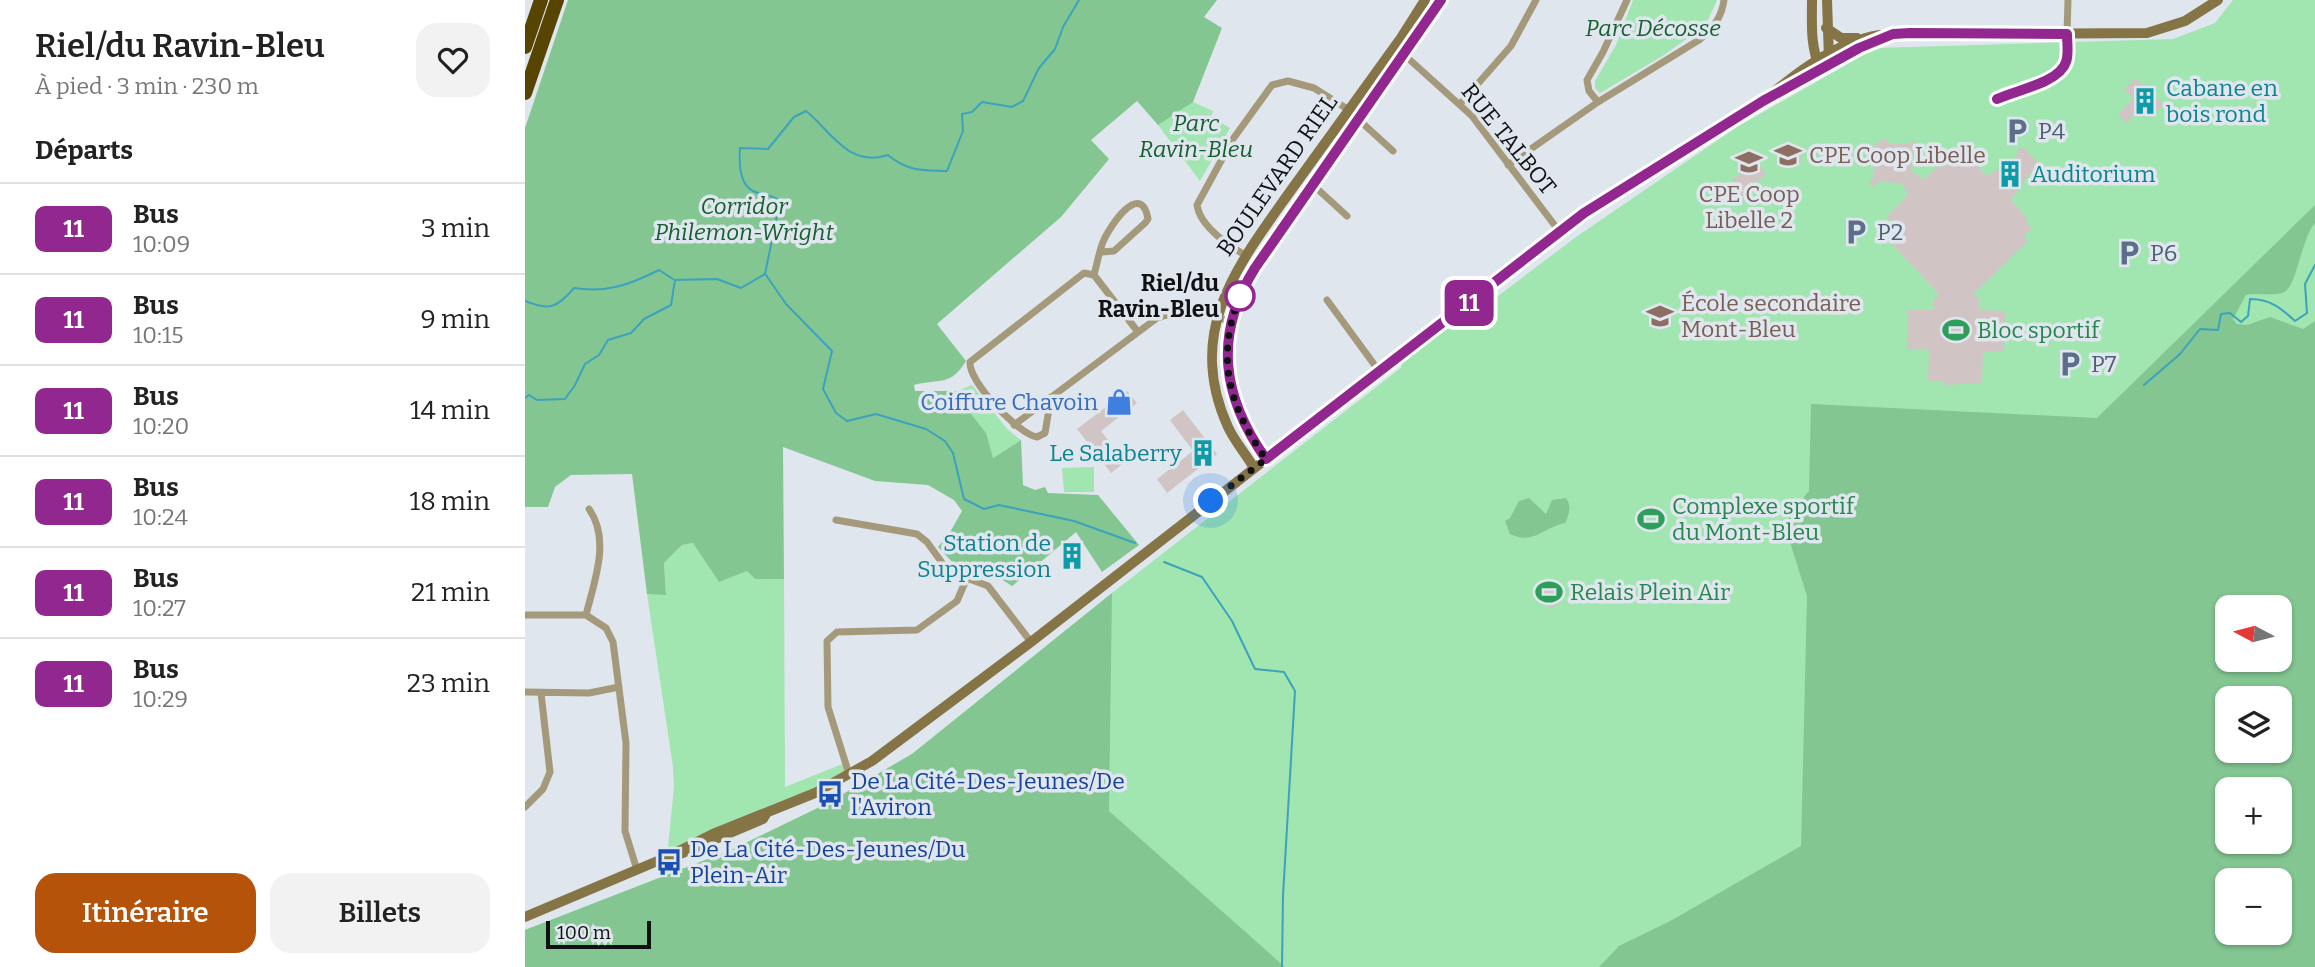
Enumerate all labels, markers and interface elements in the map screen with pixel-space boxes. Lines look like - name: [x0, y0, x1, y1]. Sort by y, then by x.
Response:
- park label: Parc Décosse: [1585, 14, 1721, 42]
- button: heart: [416, 23, 490, 97]
- text: Riel/du Ravin-Bleu: [35, 26, 325, 66]
- text: À pied · 3 min · 230 m: [35, 72, 259, 100]
- place label: Cabane en bois rond: [2166, 74, 2278, 128]
- street label: RUE TALBOT: [1456, 78, 1562, 200]
- building icon: Cabane en bois rond: [2130, 86, 2160, 116]
- street label: BOULEVARD RIEL: [1211, 89, 1343, 261]
- park label: Parc Ravin-Bleu: [1139, 109, 1253, 163]
- parking icon: P4: [2002, 116, 2032, 146]
- place label: P4: [2038, 117, 2066, 145]
- text: Départs: [35, 135, 133, 166]
- school or university icon: CPE Coop Libelle: [1773, 140, 1803, 170]
- place label: CPE Coop Libelle: [1809, 141, 1986, 169]
- school or university icon: CPE Coop Libelle 2: [1734, 147, 1764, 177]
- building icon: Auditorium: [1995, 159, 2025, 189]
- place label: Auditorium: [2031, 160, 2156, 188]
- place label: CPE Coop Libelle 2: [1698, 180, 1800, 234]
- park label: Corridor Philemon-Wright: [654, 192, 834, 246]
- text: Bus: [133, 199, 179, 230]
- text: 3 min: [421, 213, 490, 244]
- text: 11: [63, 215, 84, 243]
- parking icon: P2: [1841, 217, 1871, 247]
- place label: P2: [1877, 218, 1903, 246]
- text: 10:09: [133, 230, 190, 258]
- parking icon: P6: [2114, 238, 2144, 268]
- place label: P6: [2150, 239, 2177, 267]
- place label: Riel/du Ravin-Bleu: [1098, 269, 1219, 323]
- line badge: 11: [1437, 280, 1501, 326]
- marker: Riel/du Ravin-Bleu: [1225, 281, 1255, 311]
- text: 11: [1459, 289, 1479, 317]
- place label: École secondaire Mont-Bleu: [1681, 289, 1861, 343]
- text: Bus: [133, 290, 179, 321]
- school or university icon: École secondaire Mont-Bleu: [1645, 301, 1675, 331]
- text: 9 min: [421, 304, 490, 335]
- text: 11: [63, 306, 84, 334]
- sports icon: Bloc sportif: [1941, 315, 1971, 345]
- place label: Bloc sportif: [1977, 316, 2101, 344]
- text: 10:15: [133, 321, 184, 349]
- parking icon: P7: [2055, 349, 2085, 379]
- place label: P7: [2091, 350, 2117, 378]
- text: Bus: [133, 381, 179, 412]
- shop icon: Coiffure Chavoin: [1104, 387, 1134, 417]
- place label: Coiffure Chavoin: [920, 388, 1098, 416]
- text: 14 min: [410, 395, 490, 426]
- text: 11: [63, 397, 84, 425]
- text: 10:20: [133, 412, 189, 440]
- building icon: Le Salaberry: [1188, 438, 1218, 468]
- place label: Le Salaberry: [1049, 439, 1183, 467]
- text: Bus: [133, 472, 179, 503]
- your location: [1193, 483, 1228, 518]
- text: 18 min: [410, 486, 490, 517]
- text: 11: [63, 488, 84, 516]
- place label: Complexe sportif du Mont-Bleu: [1672, 492, 1856, 546]
- text: 10:24: [133, 503, 188, 531]
- sports icon: Complexe sportif du Mont-Bleu: [1636, 504, 1666, 534]
- place label: Station de Suppression: [917, 529, 1051, 583]
- building icon: Station de Suppression: [1057, 541, 1087, 571]
- text: Bus: [133, 563, 179, 594]
- text: 21 min: [411, 577, 490, 608]
- sports icon: Relais Plein Air: [1534, 577, 1564, 607]
- place label: Relais Plein Air: [1570, 578, 1730, 606]
- text: 11: [63, 579, 84, 607]
- text: 10:27: [133, 594, 186, 622]
- north arrow: [2215, 595, 2293, 672]
- map controls: [2215, 595, 2292, 945]
- text: Bus: [133, 654, 179, 685]
- text: 23 min: [407, 668, 490, 699]
- text: 11: [63, 670, 84, 698]
- text: 10:29: [133, 685, 188, 713]
- button: layers: [2215, 686, 2292, 763]
- place label: De La Cité-Des-Jeunes/De l'Aviron: [851, 767, 1125, 821]
- button: +: [2215, 777, 2292, 854]
- bus stop icon: De La Cité-Des-Jeunes/De l'Aviron: [815, 779, 845, 809]
- place label: De La Cité-Des-Jeunes/Du Plein-Air: [690, 835, 965, 889]
- bus stop icon: De La Cité-Des-Jeunes/Du Plein-Air: [654, 847, 684, 877]
- button: −: [2215, 868, 2292, 945]
- button: Itinéraire: [35, 873, 256, 953]
- button: Billets: [270, 873, 490, 953]
- scale bar: [546, 918, 651, 950]
- text: 100 m: [557, 921, 611, 944]

